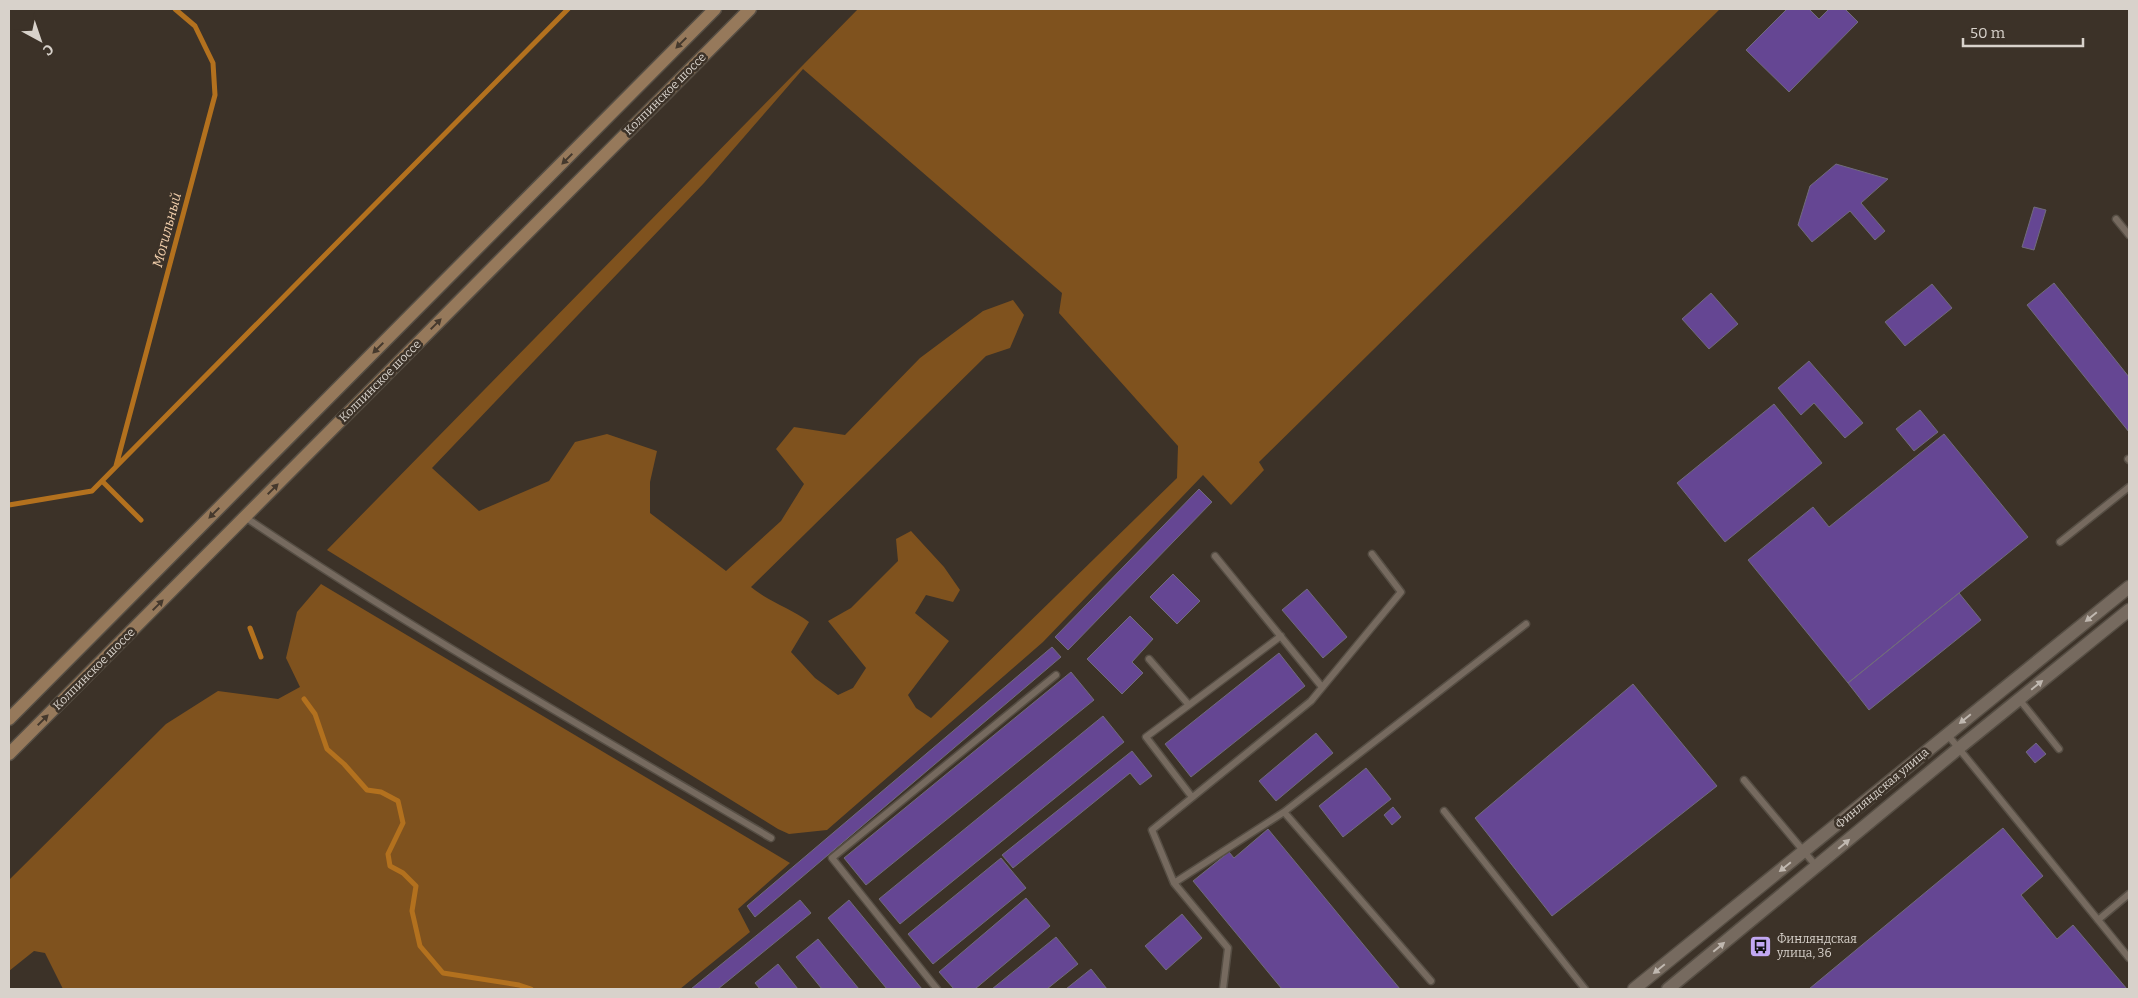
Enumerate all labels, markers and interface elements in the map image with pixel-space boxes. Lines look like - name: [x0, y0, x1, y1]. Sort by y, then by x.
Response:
- north arrow: [15, 15, 65, 65]
- scale bar: [1963, 15, 2083, 47]
- text: 50 m: [1970, 24, 2006, 42]
- one-way arrow: [675, 37, 687, 49]
- text: С: [39, 40, 57, 59]
- street label: Колпинское шоссе: [621, 50, 709, 138]
- one-way arrow: [561, 152, 573, 164]
- water label: Могильный: [149, 191, 185, 269]
- one-way arrow: [430, 318, 442, 330]
- street label: Колпинское шоссе: [336, 337, 424, 425]
- one-way arrow: [372, 342, 384, 354]
- one-way arrow: [267, 484, 279, 496]
- one-way arrow: [208, 507, 220, 519]
- one-way arrow: [152, 599, 164, 611]
- one-way arrow: [2085, 612, 2098, 623]
- street label: Колпинское шоссе: [50, 625, 138, 713]
- one-way arrow: [2030, 679, 2043, 690]
- one-way arrow: [37, 714, 49, 726]
- one-way arrow: [1959, 714, 1972, 725]
- street label: Финляндская улица: [1832, 745, 1932, 831]
- one-way arrow: [1838, 838, 1851, 849]
- one-way arrow: [1779, 861, 1792, 872]
- place label: Финляндская улица, 36: [1776, 932, 1857, 960]
- bus stop icon: Финляндская улица, 36: [1749, 934, 1773, 958]
- one-way arrow: [1712, 942, 1725, 953]
- one-way arrow: [1653, 964, 1666, 975]

